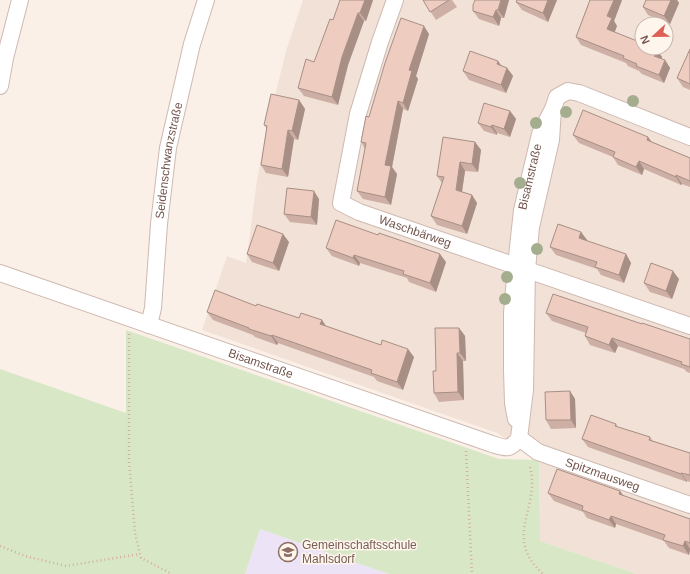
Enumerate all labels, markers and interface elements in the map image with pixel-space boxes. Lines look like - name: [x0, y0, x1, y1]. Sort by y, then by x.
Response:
- north arrow: [634, 16, 674, 56]
- text: N: [638, 34, 652, 46]
- street label: Seidenschwanzstraße: [153, 100, 185, 220]
- street label: Bisamstraße: [515, 142, 545, 211]
- street label: Waschbärweg: [377, 212, 453, 250]
- street label: Bisamstraße: [227, 346, 295, 381]
- street label: Spitzmausweg: [563, 455, 642, 494]
- place label: Gemeinschaftsschule Mahlsdorf: [302, 538, 417, 566]
- school or university icon: Gemeinschaftsschule Mahlsdorf: [277, 541, 299, 563]

